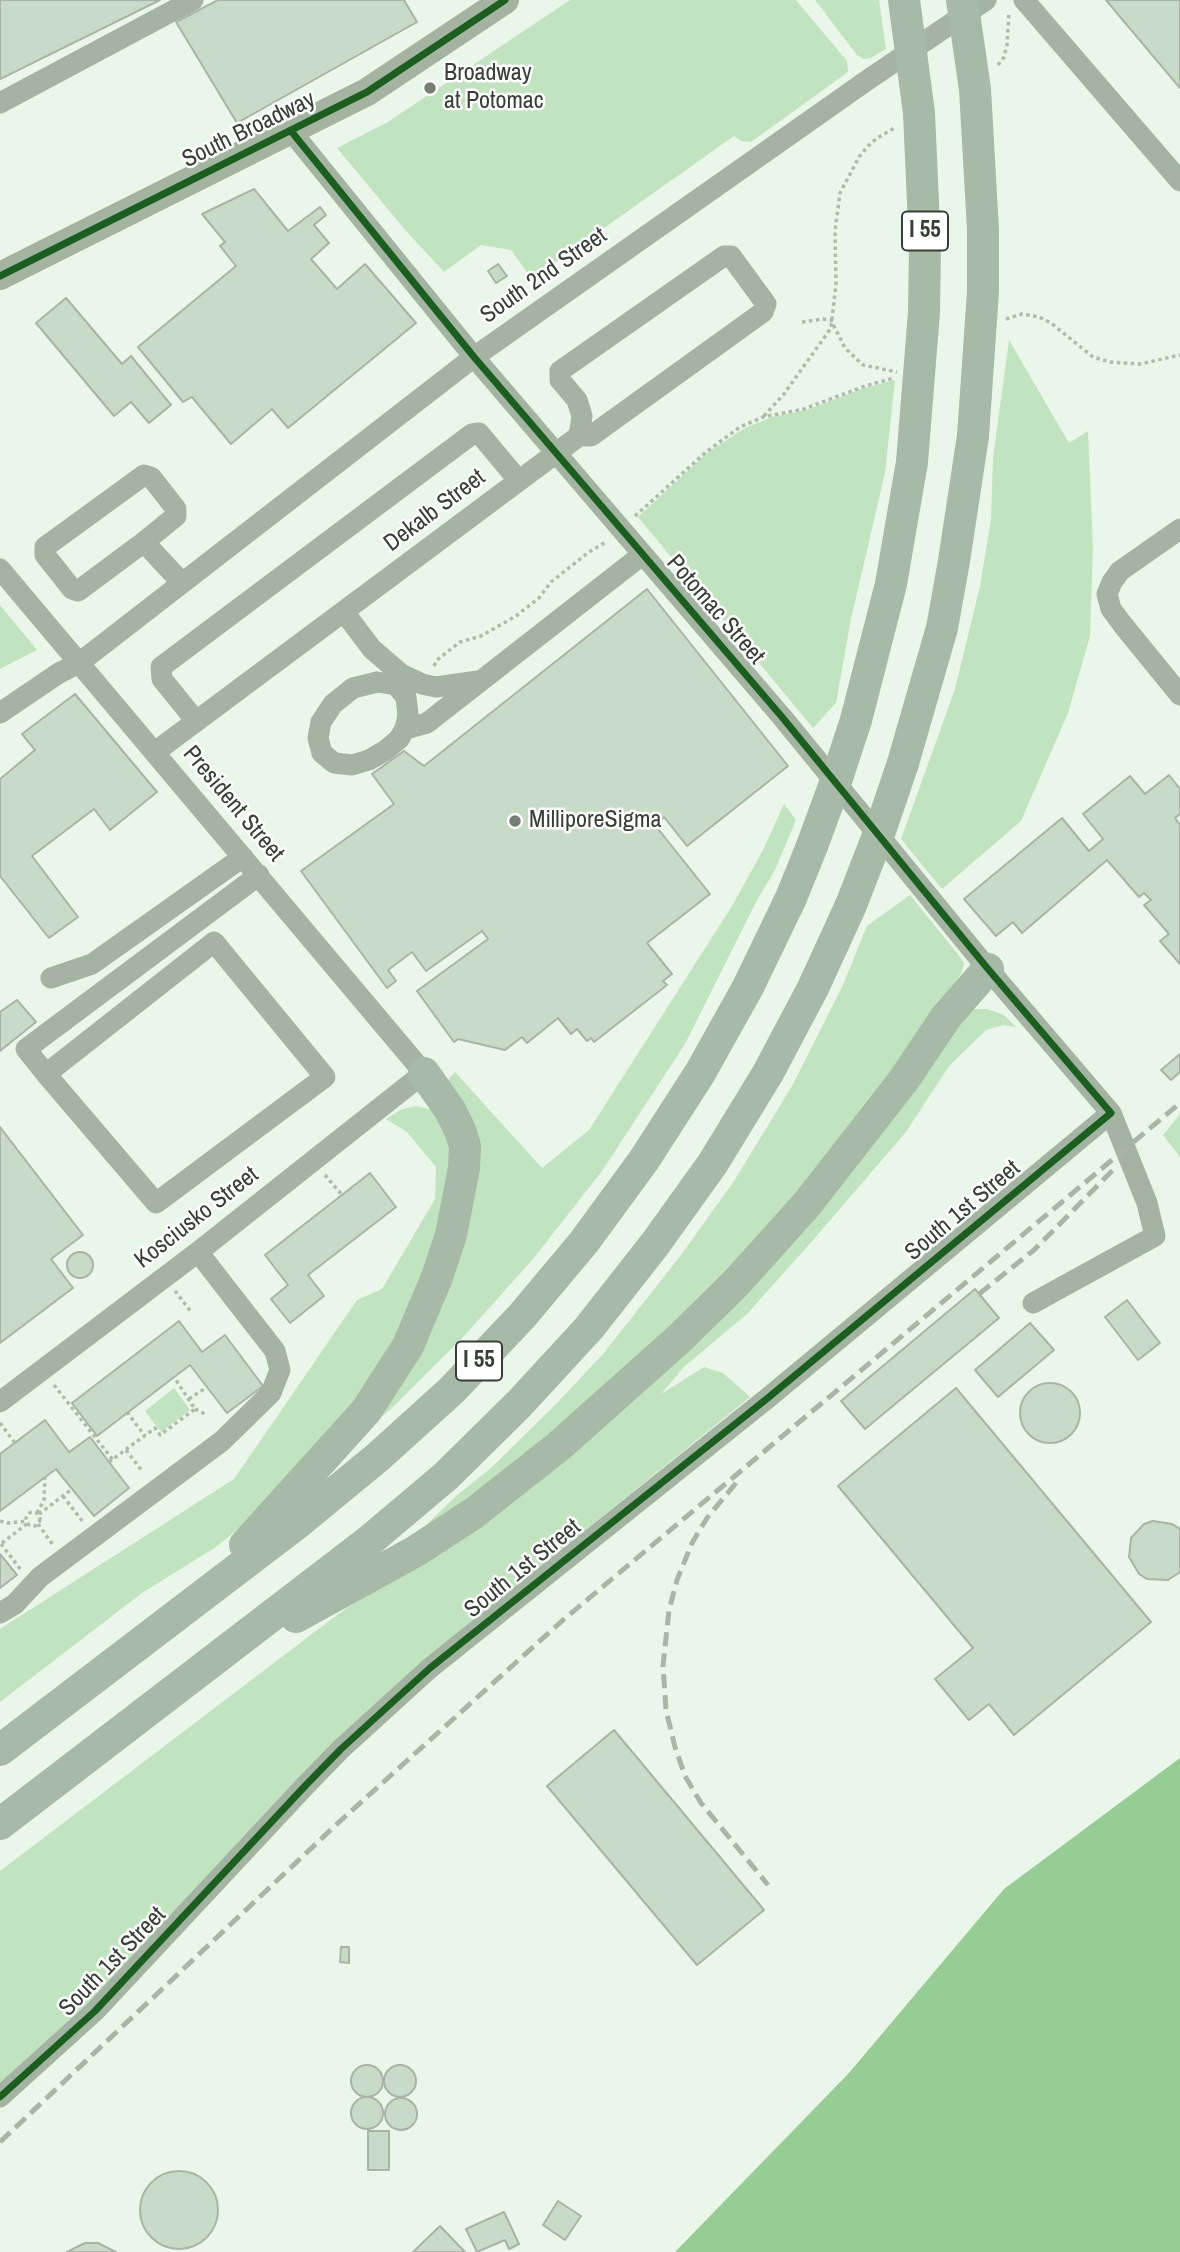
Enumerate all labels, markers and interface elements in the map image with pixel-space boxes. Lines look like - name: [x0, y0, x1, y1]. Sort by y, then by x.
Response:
- place label: Broadway at Potomac: [444, 60, 544, 116]
- marker: Broadway at Potomac: [422, 80, 438, 96]
- street label: South Broadway: [178, 85, 320, 175]
- road number: I 55: [902, 212, 948, 250]
- street label: South 2nd Street: [475, 222, 613, 330]
- street label: Dekalb Street: [379, 464, 491, 558]
- street label: Potomac Street: [660, 549, 770, 671]
- street label: President Street: [176, 740, 290, 868]
- place label: MilliporeSigma: [529, 807, 661, 835]
- marker: MilliporeSigma: [507, 813, 523, 829]
- street label: South 1st Street: [900, 1155, 1026, 1267]
- street label: Kosciusko Street: [130, 1161, 264, 1275]
- road number: I 55: [456, 1342, 502, 1380]
- street label: South 1st Street: [459, 1513, 587, 1625]
- street label: South 1st Street: [54, 1901, 172, 2023]

